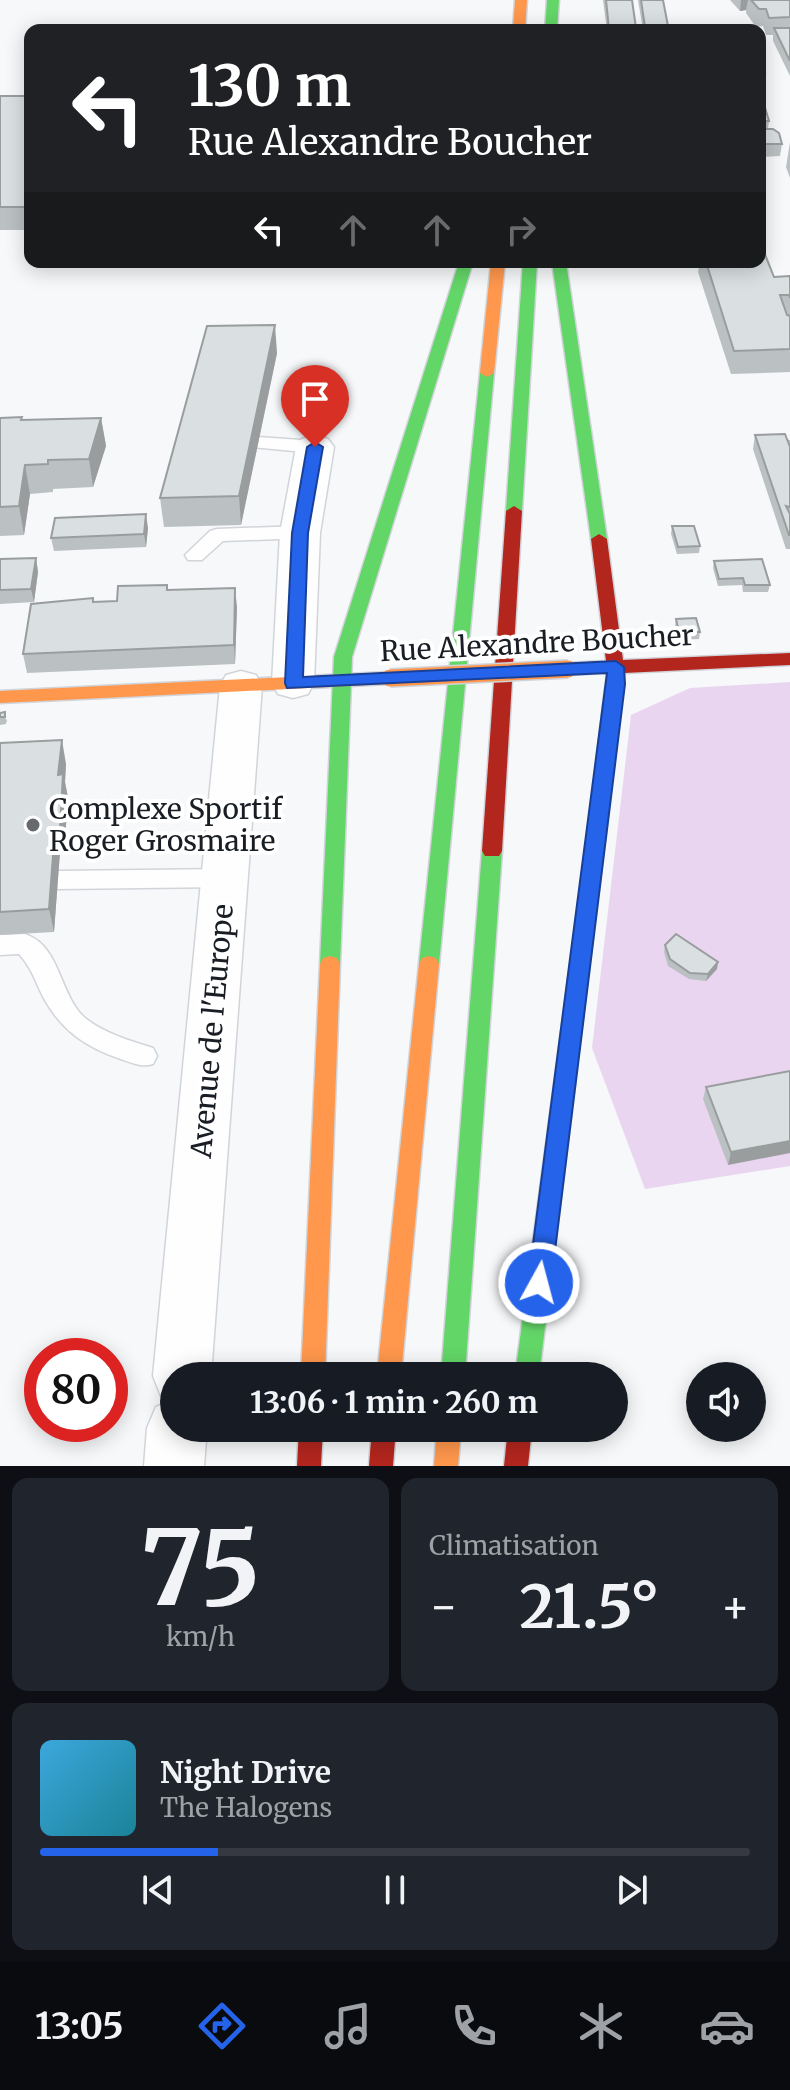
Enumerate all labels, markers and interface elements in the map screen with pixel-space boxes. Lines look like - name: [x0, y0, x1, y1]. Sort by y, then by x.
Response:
- text: 130 m: [188, 51, 351, 121]
- icon: left: [56, 56, 160, 160]
- text: Rue Alexandre Boucher: [188, 120, 592, 165]
- icon: left: [247, 208, 291, 252]
- icon: ahead: [331, 208, 375, 252]
- icon: ahead: [415, 208, 459, 252]
- icon: right: [499, 208, 543, 252]
- pin: [281, 365, 349, 447]
- icon: arrive: [293, 377, 337, 421]
- street label: Rue Alexandre Boucher: [379, 617, 695, 669]
- place label: Complexe Sportif Roger Grosmaire: [49, 791, 283, 859]
- marker: Complexe Sportif Roger Grosmaire: [24, 816, 42, 834]
- street label: Avenue de l'Europe: [183, 903, 241, 1160]
- position arrow: [497, 1241, 581, 1325]
- speed limit sign: 80: [24, 1338, 128, 1442]
- map controls: [686, 1362, 766, 1442]
- button: sound: [686, 1362, 766, 1442]
- text: 13:06 · 1 min · 260 m: [250, 1383, 538, 1421]
- text: 75: [140, 1503, 261, 1633]
- text: Climatisation: [429, 1529, 599, 1562]
- text: 21.5°: [520, 1569, 659, 1644]
- text: −: [429, 1579, 458, 1634]
- text: +: [721, 1579, 750, 1634]
- text: km/h: [166, 1620, 235, 1653]
- text: Night Drive: [160, 1753, 331, 1791]
- text: The Halogens: [160, 1791, 332, 1824]
- icon: previous: [136, 1868, 180, 1912]
- icon: pause: [373, 1868, 417, 1912]
- icon: next: [610, 1868, 654, 1912]
- icon: directions: [194, 1998, 250, 2054]
- icon: music: [320, 1998, 376, 2054]
- icon: phone: [446, 1998, 502, 2054]
- icon: climate: [573, 1998, 629, 2054]
- icon: car: [699, 1998, 755, 2054]
- text: 13:05: [35, 2004, 124, 2049]

